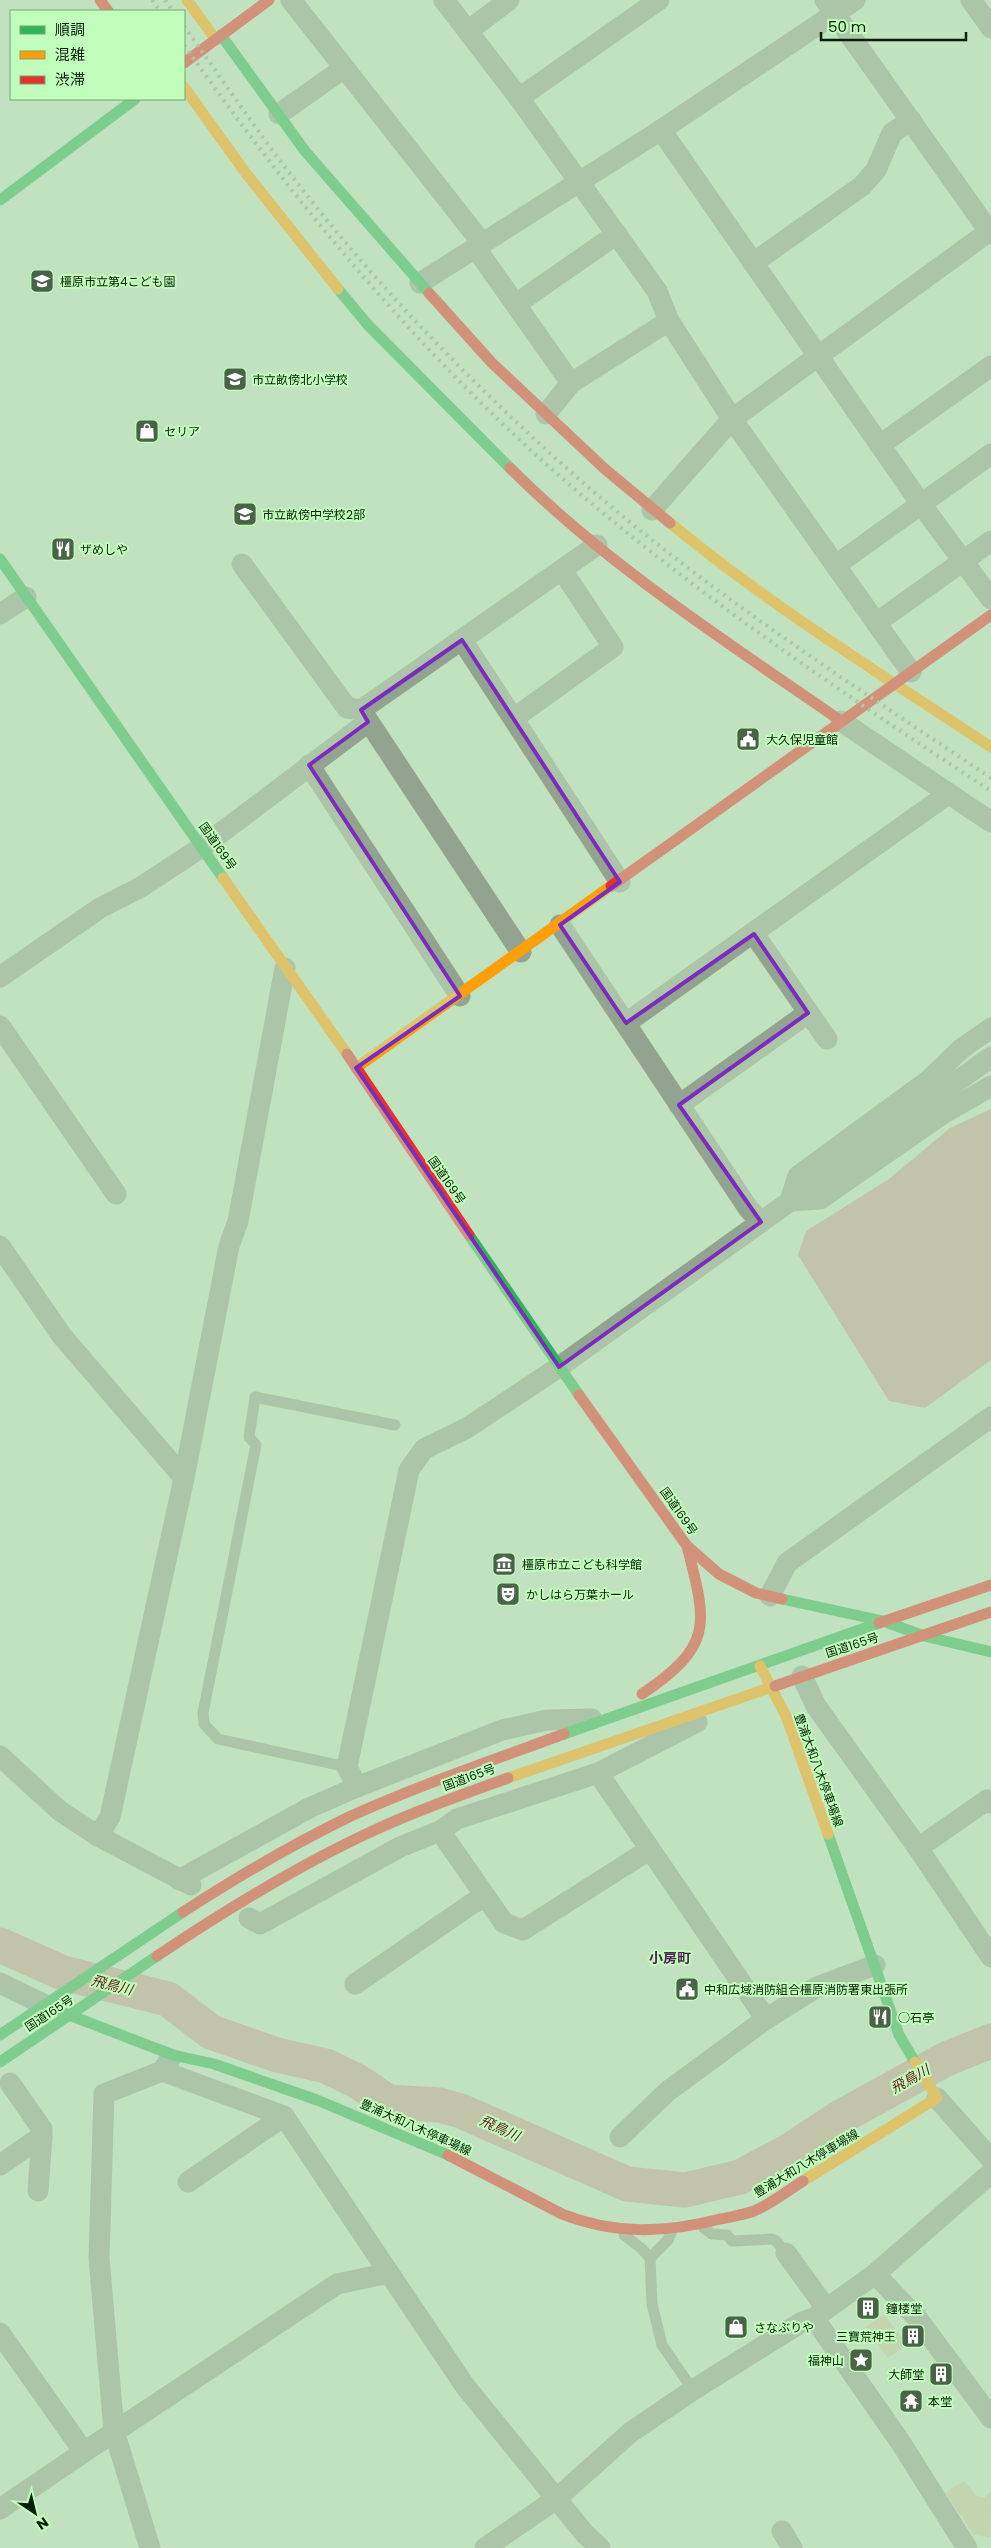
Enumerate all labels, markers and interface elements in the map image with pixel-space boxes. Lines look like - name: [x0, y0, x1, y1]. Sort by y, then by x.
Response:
- legend: [10, 10, 185, 100]
- scale bar: [821, 10, 966, 42]
- text: 50 m: [828, 16, 866, 37]
- text: 順調: [55, 19, 85, 40]
- text: 混雑: [55, 44, 85, 65]
- text: 渋滞: [55, 69, 85, 90]
- school or university icon: 橿原市立第4こども園: [29, 268, 55, 294]
- place label: 橿原市立第4こども園: [60, 273, 176, 290]
- school or university icon: 市立畝傍北小学校: [222, 366, 248, 392]
- place label: 市立畝傍北小学校: [252, 371, 348, 388]
- shop icon: セリア: [134, 418, 160, 444]
- place label: セリア: [164, 423, 200, 440]
- school or university icon: 市立畝傍中学校2部: [232, 501, 258, 527]
- place label: 市立畝傍中学校2部: [262, 506, 365, 523]
- restaurant icon: ザめしや: [50, 536, 76, 562]
- place label: ザめしや: [80, 541, 128, 558]
- public building icon: 大久保児童館: [735, 726, 761, 752]
- place label: 大久保児童館: [766, 731, 838, 748]
- street label: 国道169号: [195, 819, 241, 873]
- street label: 国道169号: [424, 1153, 470, 1207]
- street label: 国道169号: [656, 1484, 702, 1538]
- museum icon: 橿原市立こども科学館: [491, 1551, 517, 1577]
- place label: 橿原市立こども科学館: [522, 1556, 642, 1573]
- theatre icon: かしはら万葉ホール: [495, 1581, 521, 1607]
- place label: かしはら万葉ホール: [526, 1586, 634, 1603]
- street label: 国道165号: [823, 1628, 881, 1662]
- street label: 豊浦大和八木停車場線: [790, 1711, 848, 1829]
- street label: 国道165号: [440, 1760, 498, 1794]
- district label: 小房町: [649, 1948, 691, 1968]
- water label: 飛鳥川: [89, 1970, 137, 2000]
- public building icon: 中和広域消防組合橿原消防署東出張所: [674, 1976, 700, 2002]
- place label: 中和広域消防組合橿原消防署東出張所: [704, 1981, 908, 1998]
- street label: 国道165号: [21, 1991, 77, 2035]
- restaurant icon: ○石亭: [867, 2004, 893, 2030]
- place label: ○石亭: [898, 2009, 934, 2026]
- water label: 飛鳥川: [887, 2059, 935, 2098]
- street label: 豊浦大和八木停車場線: [358, 2095, 474, 2159]
- water label: 飛鳥川: [477, 2110, 525, 2146]
- street label: 豊浦大和八木停車場線: [750, 2125, 862, 2201]
- building icon: 鐘楼堂: [855, 2295, 881, 2321]
- place label: 鐘楼堂: [886, 2300, 922, 2317]
- shop icon: さなぶりや: [723, 2314, 749, 2340]
- place label: さなぶりや: [754, 2319, 814, 2336]
- building icon: 三寶荒神王: [900, 2323, 926, 2349]
- place label: 三寶荒神王: [836, 2328, 896, 2345]
- place icon: 福神山: [848, 2347, 874, 2373]
- place label: 福神山: [808, 2352, 844, 2369]
- building icon: 大師堂: [928, 2361, 954, 2387]
- place label: 大師堂: [888, 2366, 924, 2383]
- temple icon: 本堂: [898, 2388, 924, 2414]
- place label: 本堂: [928, 2393, 952, 2410]
- north arrow: [10, 2488, 60, 2538]
- text: N: [32, 2512, 53, 2535]

